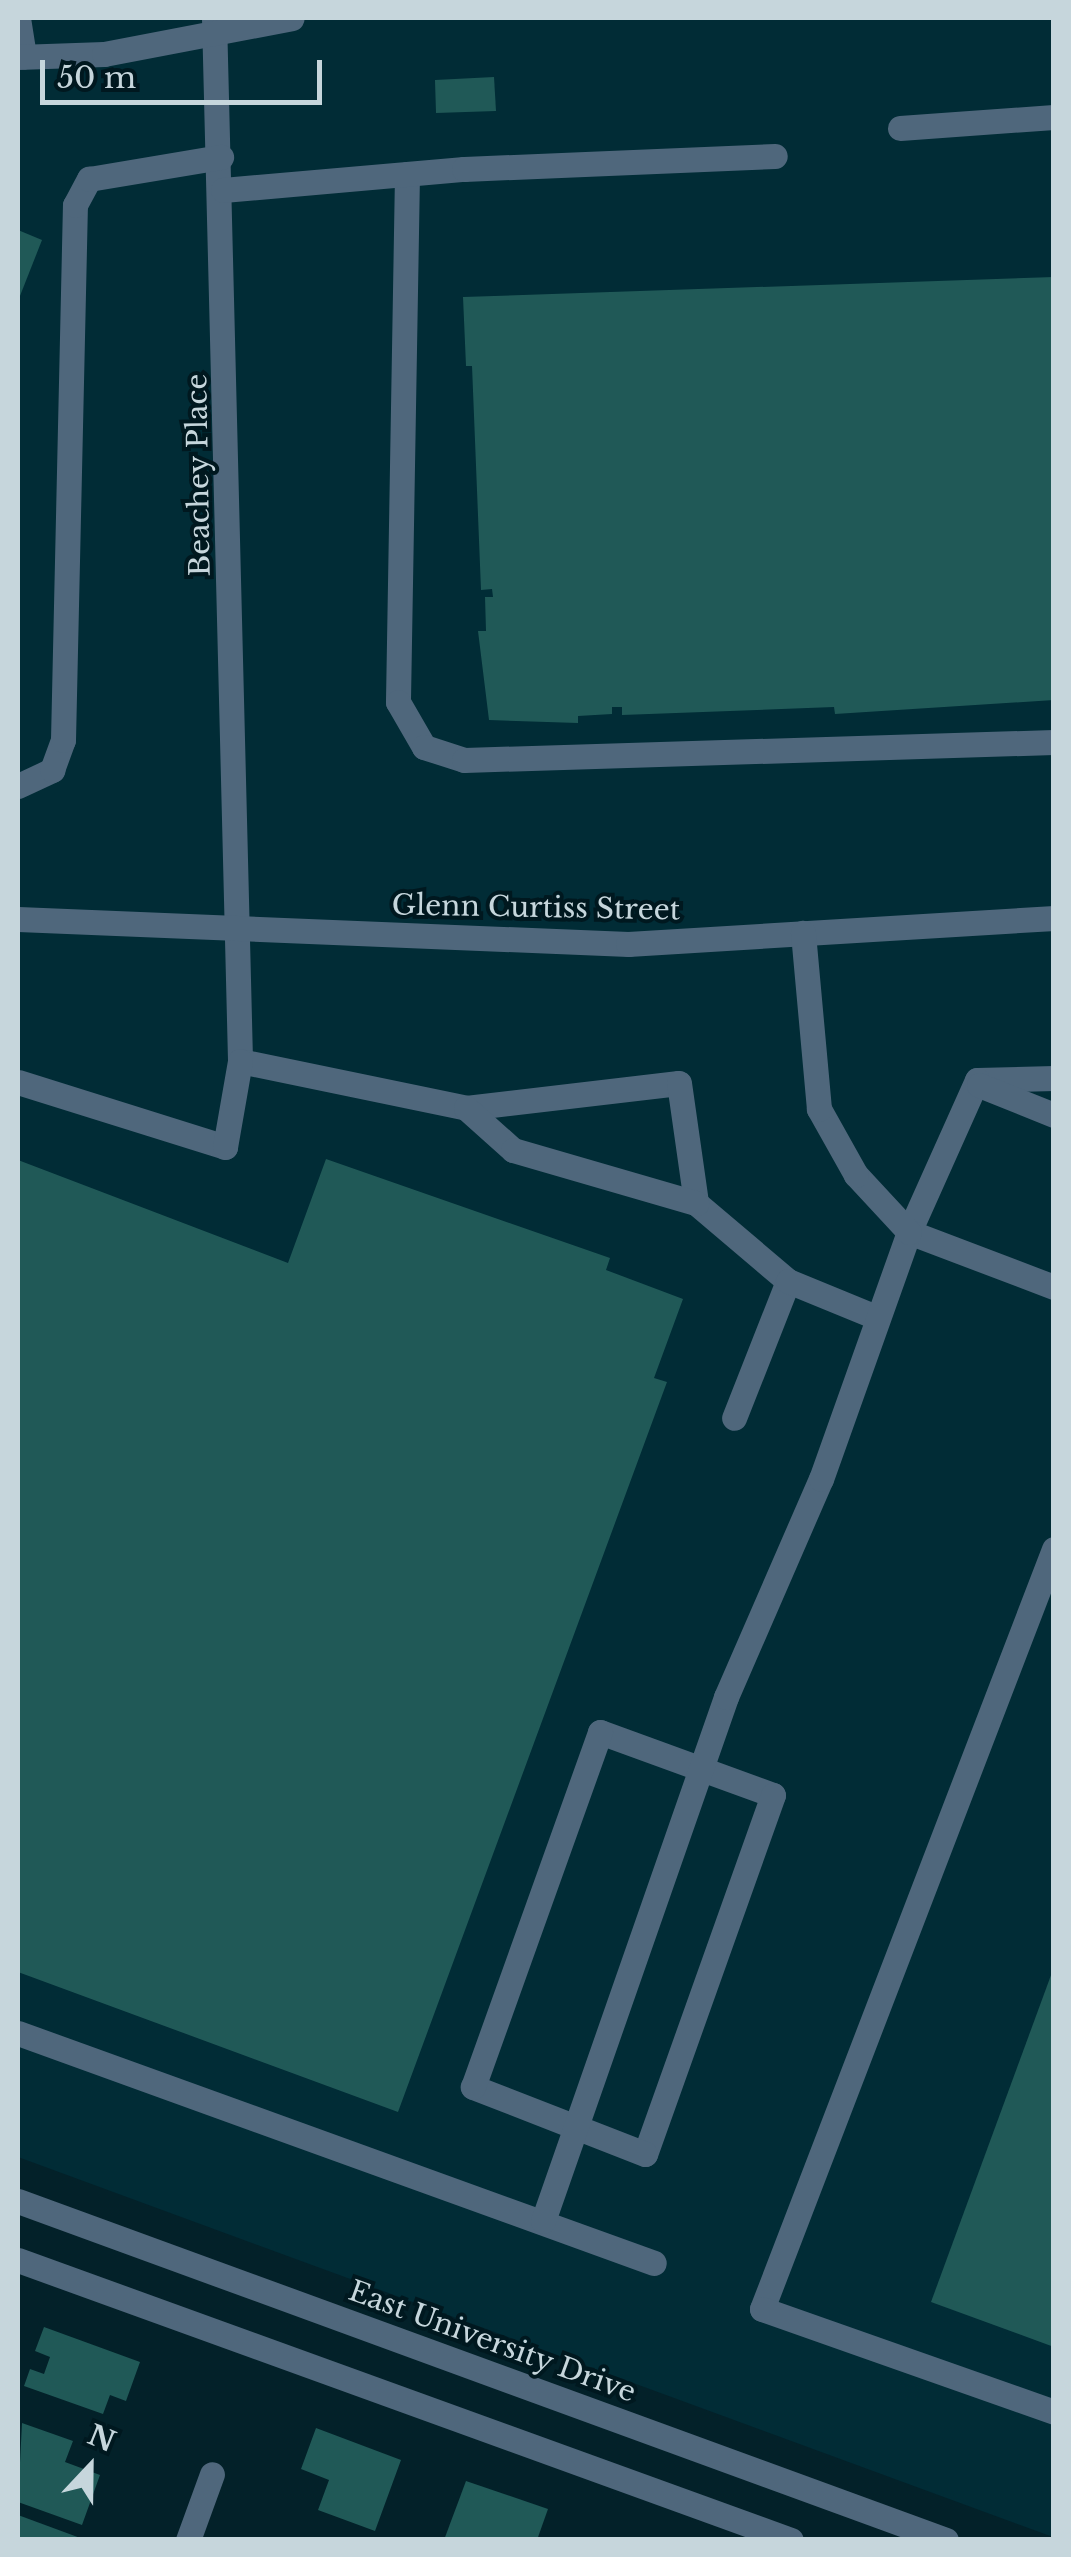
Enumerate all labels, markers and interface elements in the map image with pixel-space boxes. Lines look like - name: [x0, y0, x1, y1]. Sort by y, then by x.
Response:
- scale bar: [45, 40, 328, 102]
- text: 50 m: [57, 59, 136, 96]
- street label: Beachey Place: [180, 373, 218, 577]
- street label: Glenn Curtiss Street: [391, 889, 681, 927]
- street label: East University Drive: [344, 2274, 640, 2410]
- north arrow: [40, 2417, 140, 2517]
- text: N: [83, 2418, 120, 2460]

